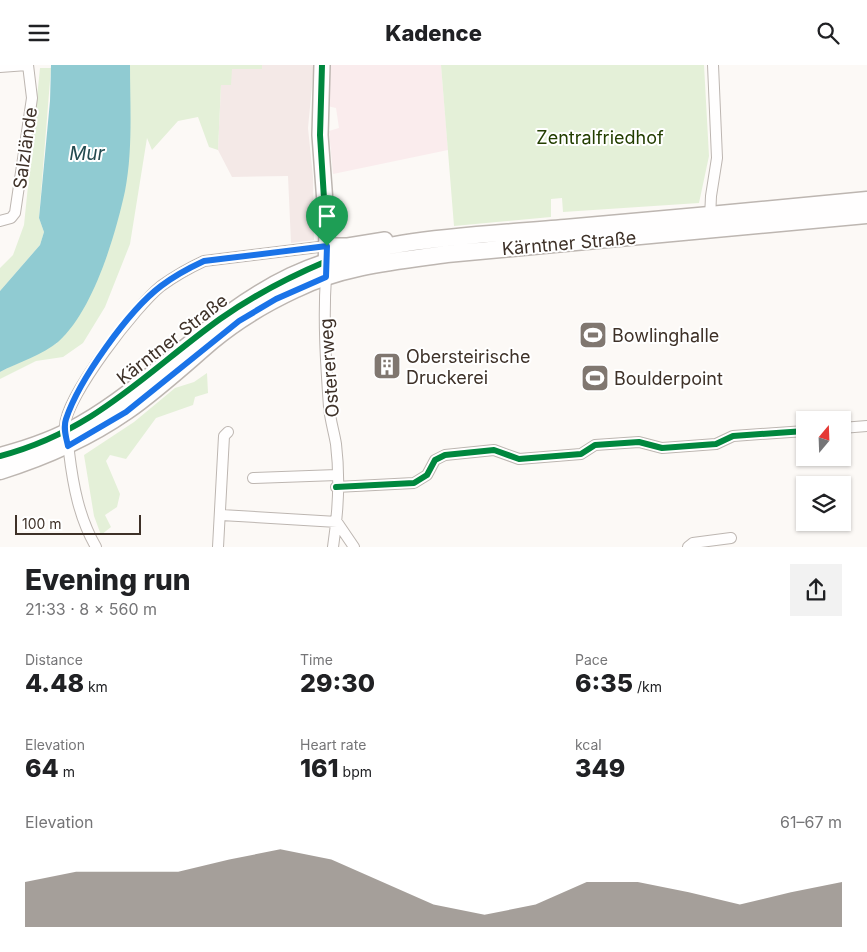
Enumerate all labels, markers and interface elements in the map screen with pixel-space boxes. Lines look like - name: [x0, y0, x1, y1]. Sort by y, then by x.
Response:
- icon: menu: [25, 19, 53, 47]
- icon: search: [814, 19, 842, 47]
- text: Kadence: [385, 20, 482, 46]
- street label: Salzlände: [9, 106, 41, 190]
- park label: Zentralfriedhof: [536, 127, 664, 148]
- water label: Mur: [69, 142, 106, 165]
- pin: [306, 195, 348, 246]
- icon: arrive: [313, 202, 341, 230]
- street label: Kärntner Straße: [501, 227, 637, 259]
- street label: Kärntner Straße: [112, 289, 232, 389]
- street label: Ostererweg: [315, 318, 343, 418]
- sports icon: Bowlinghalle: [578, 320, 608, 350]
- place label: Bowlinghalle: [612, 325, 719, 346]
- place label: Obersteirische Druckerei: [406, 346, 530, 388]
- building icon: Obersteirische Druckerei: [372, 351, 402, 381]
- sports icon: Boulderpoint: [580, 363, 610, 393]
- place label: Boulderpoint: [614, 368, 723, 389]
- north arrow: [796, 411, 851, 466]
- map controls: [796, 411, 851, 531]
- button: layers: [796, 476, 851, 531]
- scale bar: [15, 512, 141, 535]
- text: 100 m: [22, 515, 62, 532]
- text: Evening run: [25, 563, 191, 597]
- button: share: [790, 564, 842, 616]
- text: 21:33 · 8 × 560 m: [25, 599, 157, 619]
- text: Distance: [25, 651, 83, 668]
- text: Time: [300, 651, 333, 668]
- text: Pace: [575, 651, 608, 668]
- text: 4.48: [25, 668, 84, 698]
- text: 29:30: [300, 668, 375, 698]
- text: 6:35: [575, 668, 633, 698]
- text: km: [84, 678, 108, 695]
- text: /km: [633, 678, 662, 695]
- text: Elevation: [25, 736, 85, 753]
- text: Heart rate: [300, 736, 366, 753]
- text: kcal: [575, 736, 602, 753]
- text: 64: [25, 753, 59, 783]
- text: 161: [300, 753, 339, 783]
- text: 349: [575, 753, 625, 783]
- text: m: [59, 763, 75, 780]
- text: bpm: [339, 763, 372, 780]
- text: Elevation: [25, 812, 94, 832]
- text: 61–67 m: [780, 812, 842, 832]

